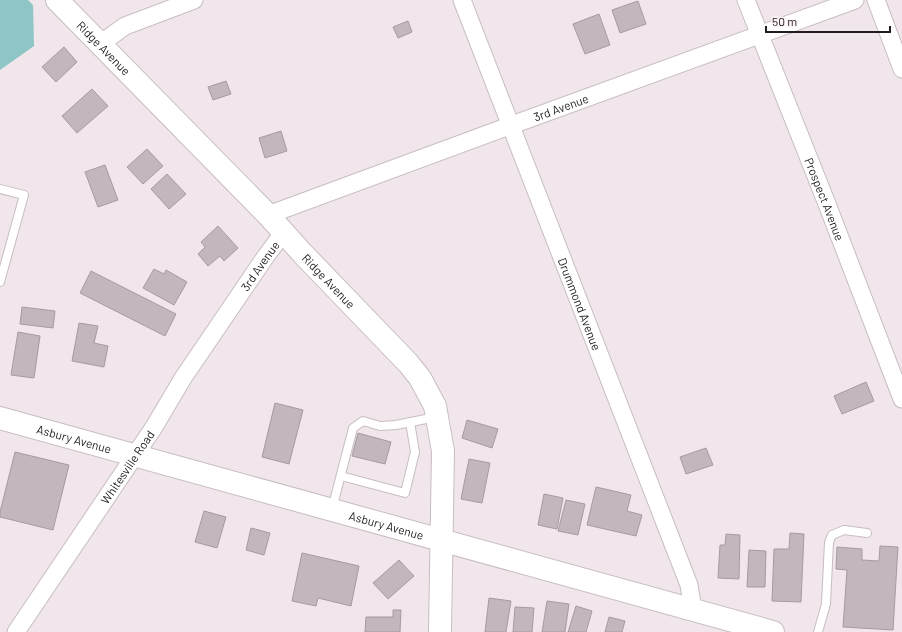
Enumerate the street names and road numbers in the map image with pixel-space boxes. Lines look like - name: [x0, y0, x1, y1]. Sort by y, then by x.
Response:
- street label: Ridge Avenue: [74, 18, 134, 78]
- street label: 3rd Avenue: [531, 91, 590, 124]
- street label: Prospect Avenue: [802, 155, 847, 242]
- street label: 3rd Avenue: [237, 238, 282, 293]
- street label: Ridge Avenue: [299, 251, 358, 311]
- street label: Drummond Avenue: [556, 256, 604, 352]
- street label: Asbury Avenue: [35, 422, 113, 456]
- street label: Whitesville Road: [97, 427, 157, 506]
- street label: Asbury Avenue: [348, 508, 425, 542]

